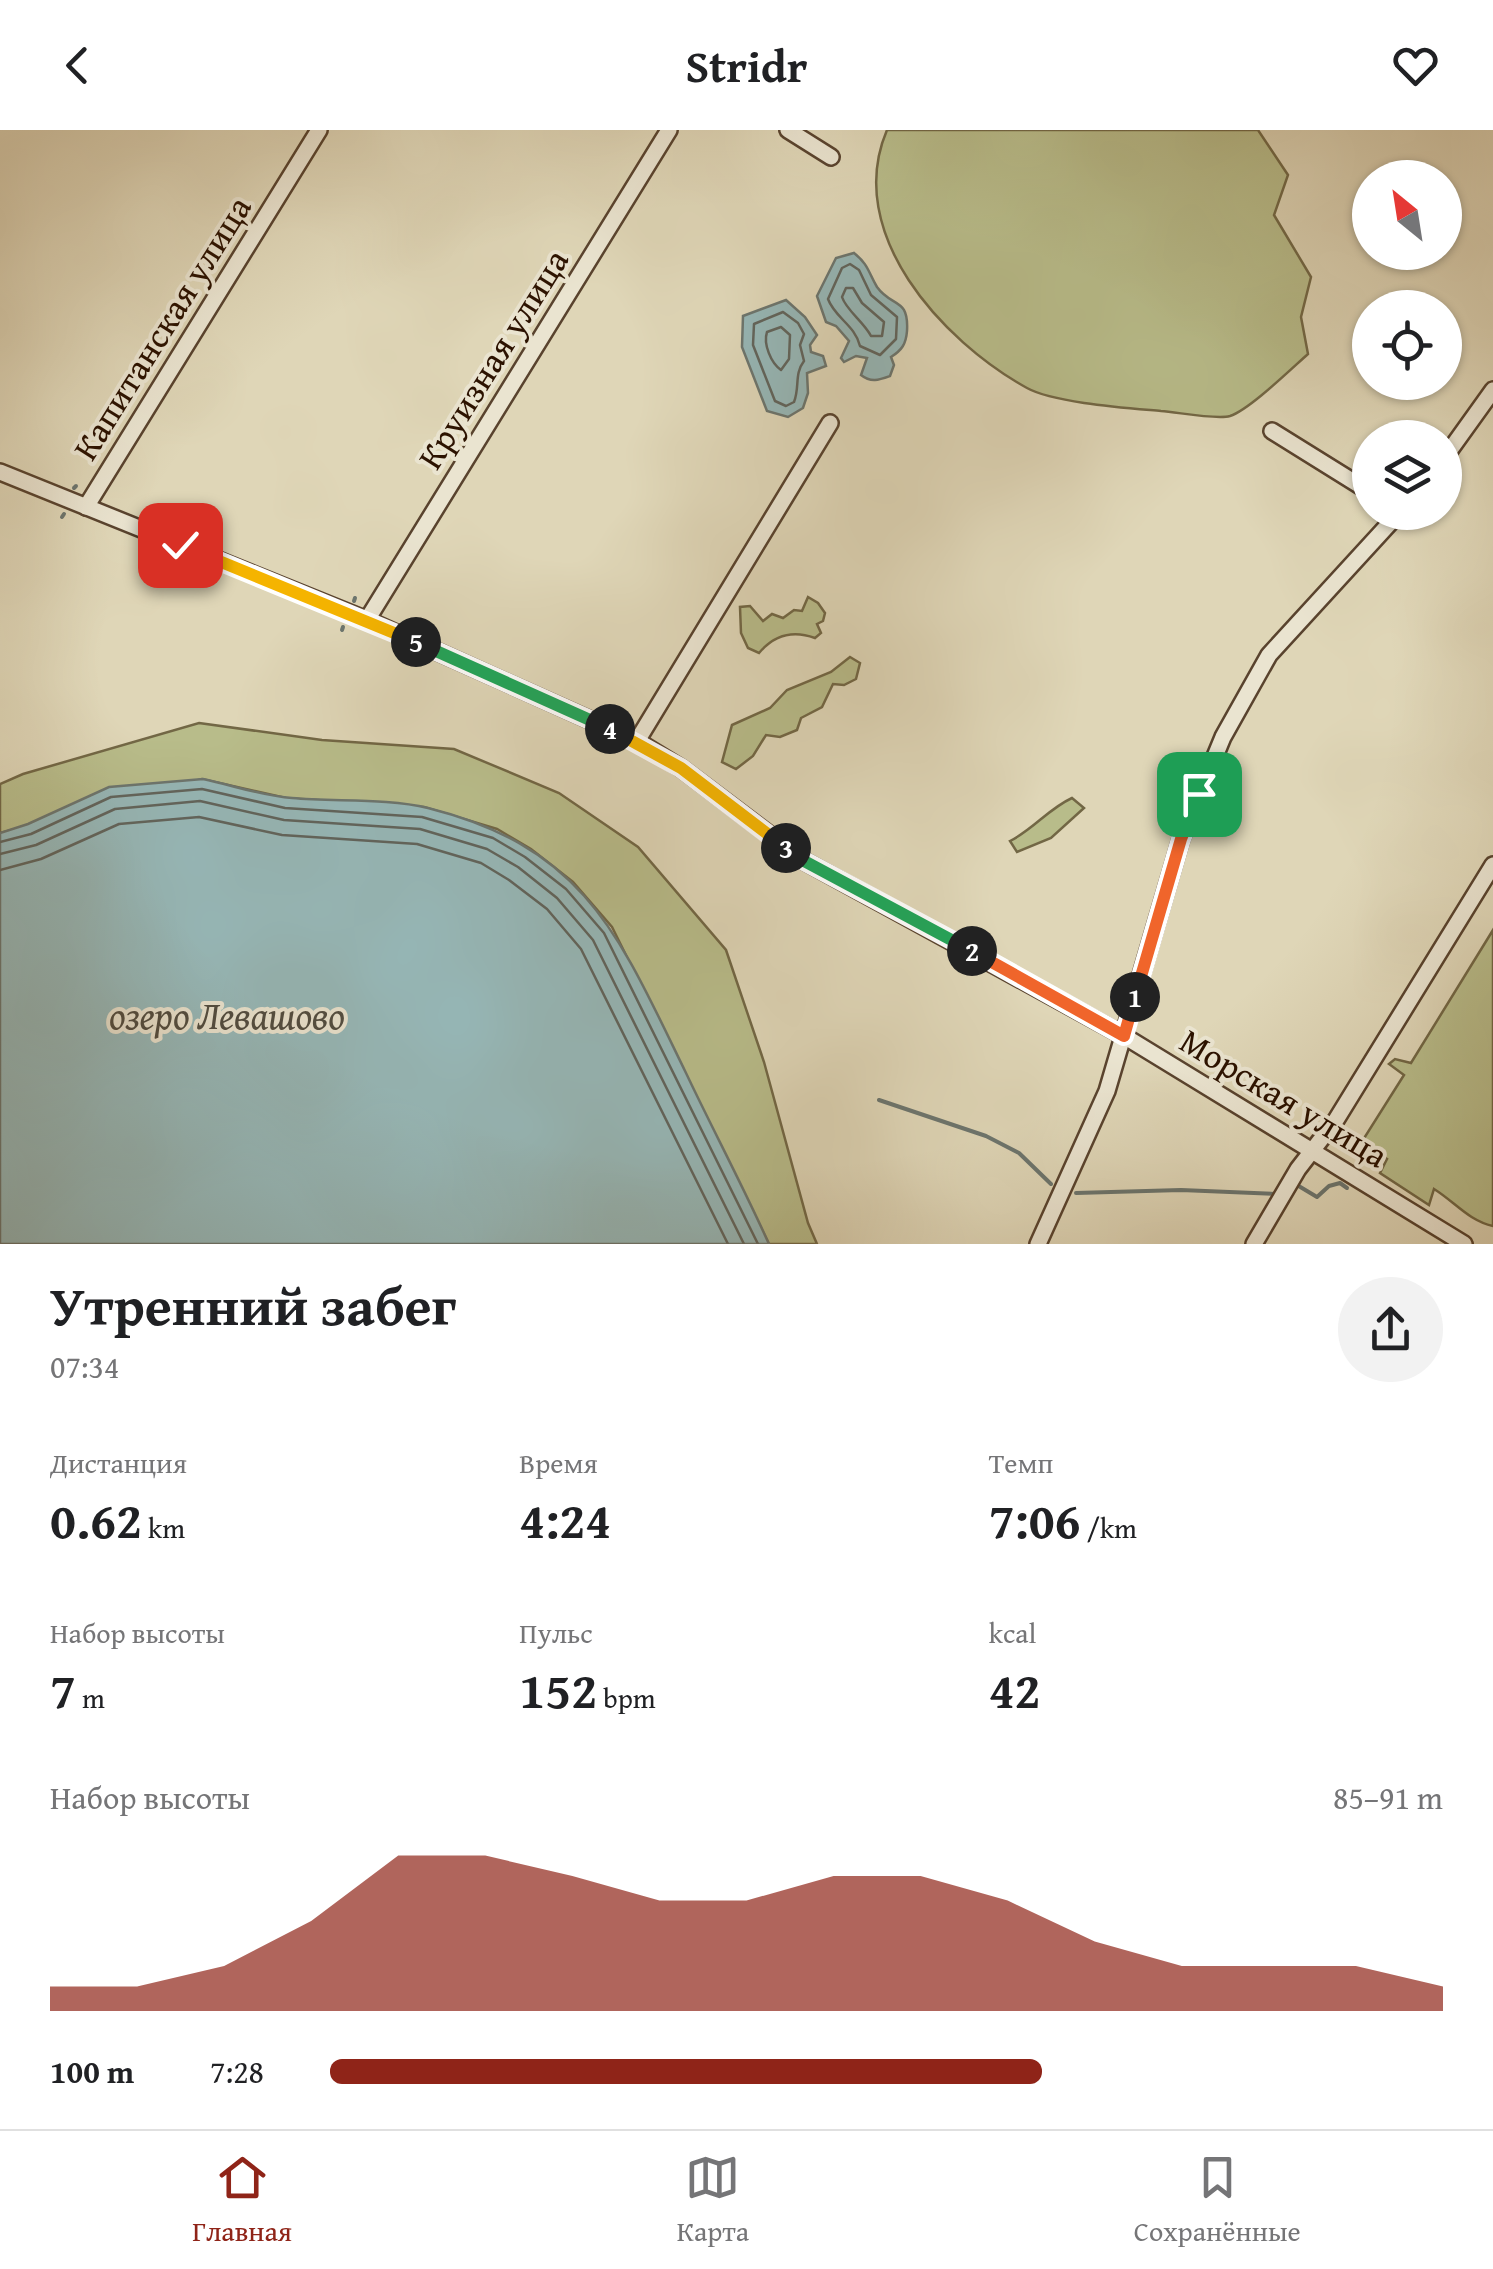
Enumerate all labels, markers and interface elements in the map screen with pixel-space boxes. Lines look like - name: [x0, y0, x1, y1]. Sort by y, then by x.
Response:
- text: Stridr: [686, 33, 807, 98]
- icon: back: [50, 38, 105, 93]
- icon: heart: [1388, 38, 1443, 93]
- north arrow: [1352, 160, 1462, 270]
- map controls: [1352, 160, 1462, 530]
- street label: Капитанская улица: [60, 185, 264, 470]
- street label: Круизная улица: [404, 238, 581, 479]
- button: locate: [1352, 290, 1462, 400]
- button: layers: [1352, 420, 1462, 530]
- pin: [138, 503, 223, 588]
- icon: check: [153, 518, 208, 573]
- pin: 5: [391, 617, 441, 667]
- text: 5: [409, 621, 423, 662]
- pin: 4: [585, 704, 635, 754]
- text: 4: [603, 708, 617, 749]
- pin: [1157, 752, 1242, 837]
- icon: arrive: [1172, 767, 1227, 822]
- pin: 3: [761, 823, 811, 873]
- text: 3: [779, 827, 793, 868]
- pin: 2: [947, 926, 997, 976]
- text: 2: [965, 930, 979, 971]
- pin: 1: [1110, 972, 1160, 1022]
- text: 1: [1128, 976, 1142, 1017]
- water label: озеро Левашово: [109, 987, 345, 1043]
- street label: Морская улица: [1171, 1015, 1398, 1180]
- text: Утренний забег: [50, 1265, 456, 1345]
- button: share: [1338, 1277, 1443, 1382]
- text: 07:34: [50, 1343, 119, 1390]
- text: Дистанция: [50, 1442, 187, 1483]
- text: Время: [519, 1442, 598, 1483]
- text: Темп: [989, 1442, 1053, 1483]
- text: 0.62: [50, 1483, 142, 1556]
- text: 4:24: [519, 1483, 611, 1556]
- text: 7:06: [989, 1483, 1081, 1556]
- text: km: [142, 1507, 185, 1548]
- text: /km: [1081, 1507, 1137, 1548]
- text: Набор высоты: [50, 1612, 225, 1653]
- text: Пульс: [519, 1612, 593, 1653]
- text: kcal: [989, 1612, 1036, 1653]
- text: 7: [50, 1653, 76, 1726]
- text: 152: [519, 1653, 597, 1726]
- text: 42: [989, 1653, 1040, 1726]
- text: m: [76, 1677, 105, 1718]
- text: bpm: [597, 1677, 656, 1718]
- text: Набор высоты: [50, 1774, 250, 1821]
- text: 85–91 m: [1333, 1774, 1443, 1821]
- text: 100 m: [50, 2048, 134, 2095]
- text: 7:28: [210, 2048, 264, 2095]
- tab: Главная: [192, 2150, 292, 2251]
- tab: Карта: [677, 2150, 749, 2251]
- tab: Сохранённые: [1134, 2150, 1301, 2251]

